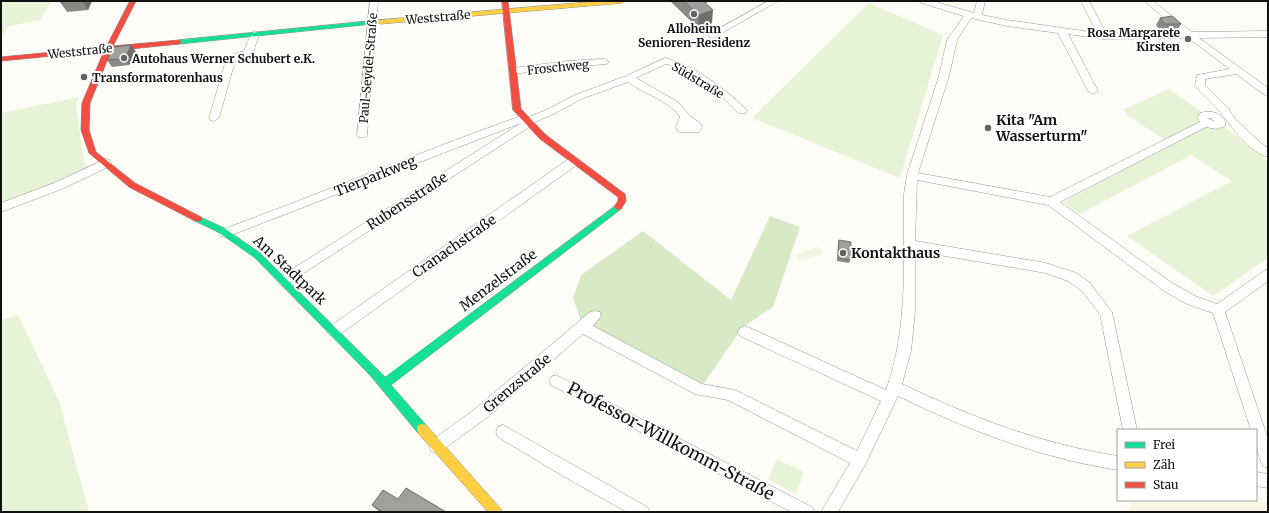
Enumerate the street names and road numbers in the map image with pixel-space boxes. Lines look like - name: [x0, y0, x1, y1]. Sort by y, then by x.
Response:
- street label: Weststraße: [404, 7, 471, 27]
- street label: Paul-Seydel-Straße: [356, 12, 380, 124]
- street label: Weststraße: [46, 40, 113, 62]
- street label: Froschweg: [526, 56, 590, 78]
- street label: Südstraße: [669, 59, 727, 101]
- street label: Tierparkweg: [331, 151, 419, 201]
- street label: Rubensstraße: [363, 168, 451, 234]
- street label: Cranachstraße: [409, 210, 499, 282]
- street label: Am Stadtpark: [249, 231, 330, 309]
- street label: Menzelstraße: [456, 245, 540, 315]
- street label: Grenzstraße: [479, 349, 555, 417]
- street label: Professor-Willkomm-Straße: [564, 377, 778, 505]

